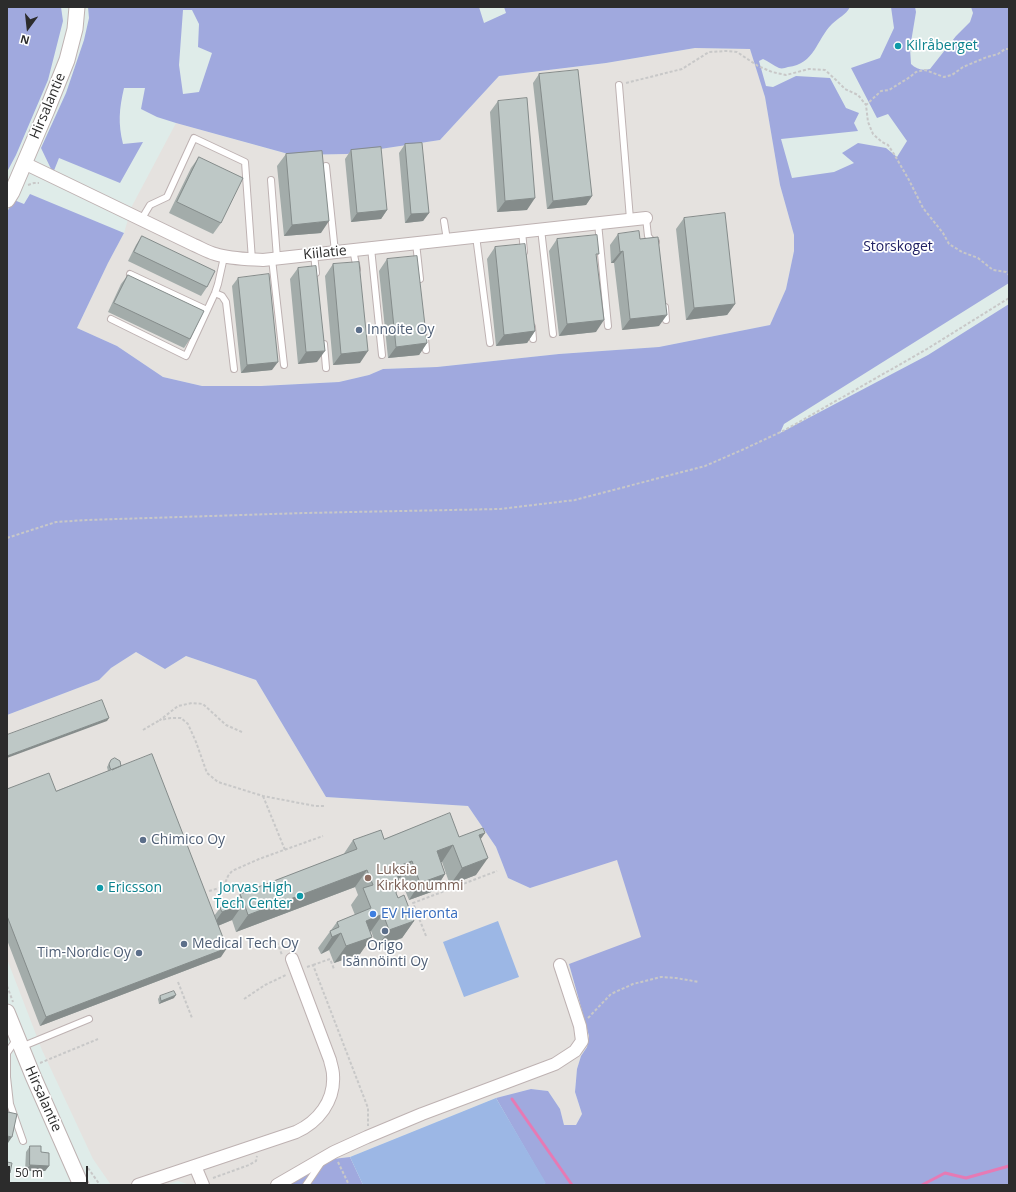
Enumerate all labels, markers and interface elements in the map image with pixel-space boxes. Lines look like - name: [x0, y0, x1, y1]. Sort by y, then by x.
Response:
- north arrow: [8, 8, 48, 48]
- text: N: [19, 32, 31, 48]
- place label: Kilråberget: [906, 38, 978, 54]
- marker: Kilråberget: [893, 41, 903, 51]
- street label: Hirsalantie: [27, 70, 69, 142]
- park label: Storskoget: [863, 239, 933, 255]
- street label: Kiilatie: [303, 242, 347, 264]
- place label: Innoite Oy: [367, 322, 434, 338]
- marker: Innoite Oy: [354, 325, 364, 335]
- place label: Chimico Oy: [151, 832, 225, 848]
- marker: Chimico Oy: [138, 835, 148, 845]
- place label: Luksia Kirkkonummi: [376, 862, 464, 894]
- marker: Luksia Kirkkonummi: [363, 873, 373, 883]
- place label: Ericsson: [108, 880, 162, 896]
- place label: Jorvas High Tech Center: [214, 880, 292, 912]
- marker: Ericsson: [95, 883, 105, 893]
- marker: Jorvas High Tech Center: [295, 891, 305, 901]
- place label: EV Hieronta: [381, 906, 458, 922]
- marker: EV Hieronta: [368, 909, 378, 919]
- marker: Origo Isännöinti Oy: [380, 926, 390, 936]
- place label: Medical Tech Oy: [192, 936, 299, 952]
- place label: Origo Isännöinti Oy: [342, 938, 428, 970]
- marker: Medical Tech Oy: [179, 939, 189, 949]
- place label: Tim-Nordic Oy: [37, 945, 131, 961]
- marker: Tim-Nordic Oy: [134, 948, 144, 958]
- street label: Hirsalantie: [21, 1063, 65, 1135]
- scale bar: [10, 1158, 90, 1184]
- text: 50 m: [15, 1164, 43, 1181]

